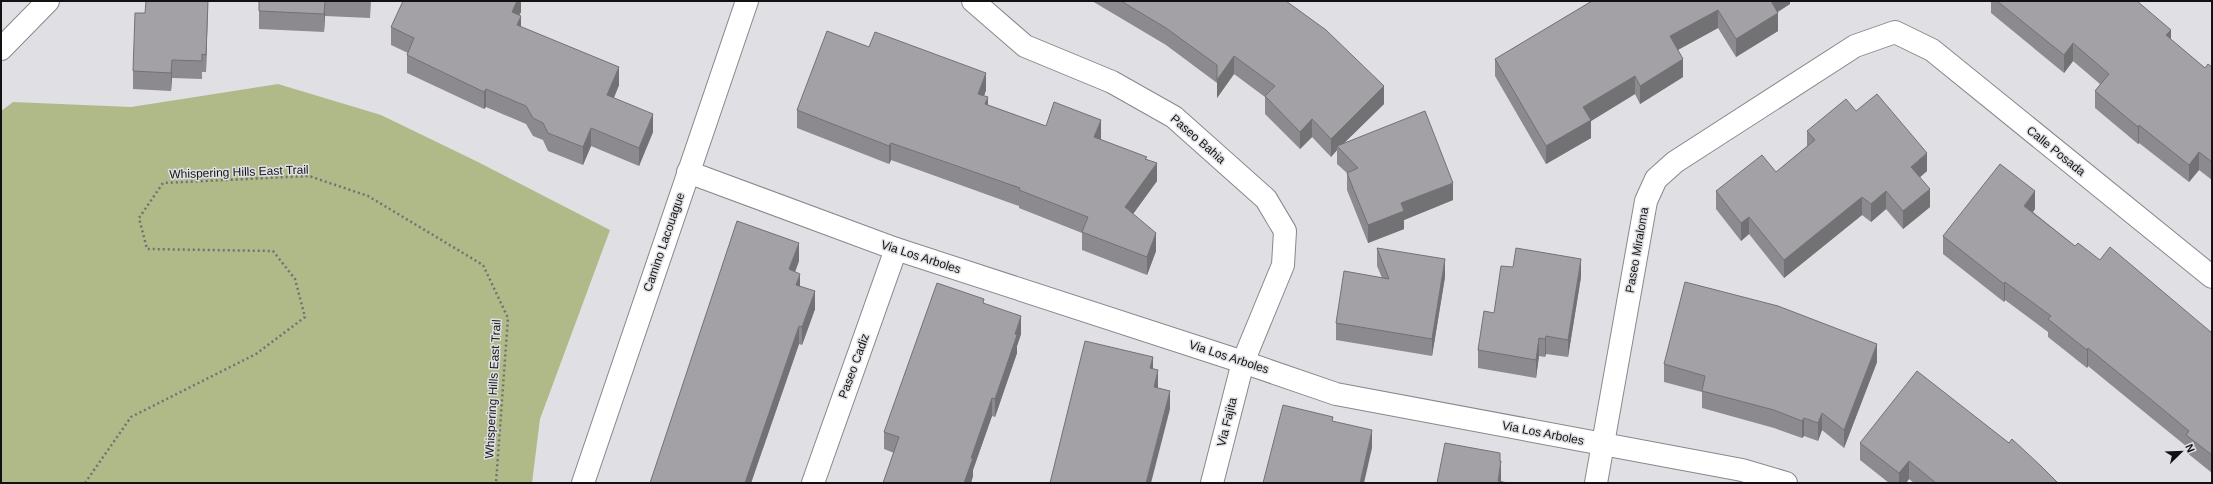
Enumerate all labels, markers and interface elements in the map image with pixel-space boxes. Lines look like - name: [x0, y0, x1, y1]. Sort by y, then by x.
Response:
- street label: Paseo Bahia: [1168, 111, 1229, 167]
- street label: Calle Posada: [2024, 123, 2088, 179]
- street label: Whispering Hills East Trail: [169, 163, 309, 181]
- street label: Camino Lacouague: [640, 190, 688, 293]
- street label: Paseo Miraloma: [1623, 206, 1651, 294]
- street label: Via Los Arboles: [879, 237, 963, 277]
- street label: Whispering Hills East Trail: [482, 319, 504, 459]
- street label: Paseo Cadiz: [836, 332, 872, 400]
- street label: Via Los Arboles: [1187, 337, 1271, 377]
- street label: Via Fajita: [1214, 396, 1240, 448]
- street label: Via Los Arboles: [1501, 418, 1585, 448]
- north arrow: [2161, 432, 2201, 472]
- text: N: [2183, 442, 2197, 454]

